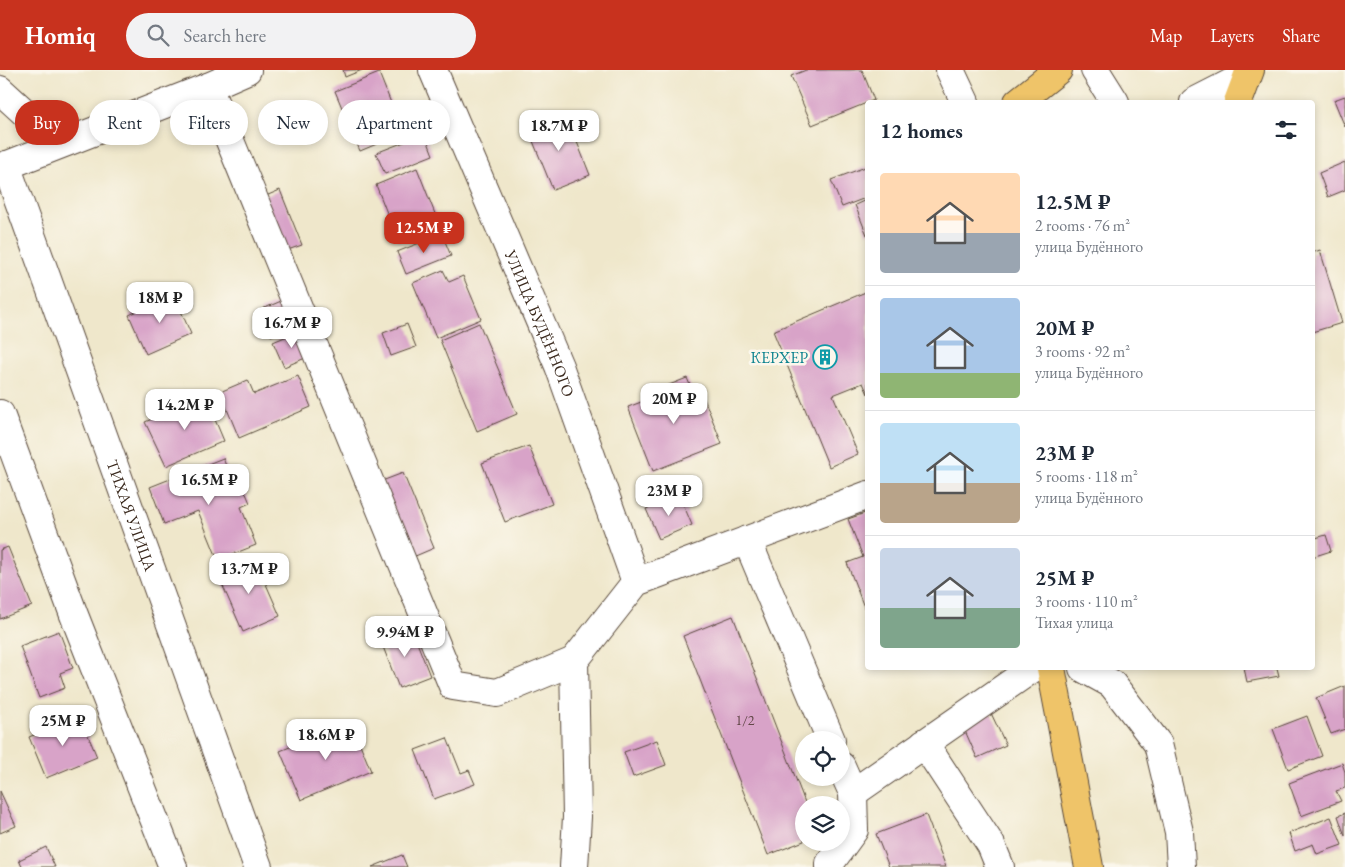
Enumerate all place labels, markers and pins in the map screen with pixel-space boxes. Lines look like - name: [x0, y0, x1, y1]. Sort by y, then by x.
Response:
- pin: 18.7M ₽: [513, 109, 605, 152]
- pin: 12.5M ₽: [378, 212, 470, 254]
- pin: 18M ₽: [125, 282, 195, 324]
- pin: 16.7M ₽: [246, 306, 338, 349]
- building icon: КЕРХЕР: [812, 344, 838, 370]
- place label: КЕРХЕР: [750, 347, 808, 368]
- pin: 20M ₽: [639, 382, 709, 425]
- pin: 14.2M ₽: [139, 388, 231, 431]
- pin: 16.5M ₽: [163, 464, 255, 506]
- pin: 23M ₽: [634, 474, 704, 517]
- pin: 13.7M ₽: [203, 552, 295, 595]
- pin: 9.94M ₽: [359, 616, 451, 658]
- pin: 25M ₽: [28, 704, 98, 747]
- pin: 18.6M ₽: [280, 718, 372, 761]

